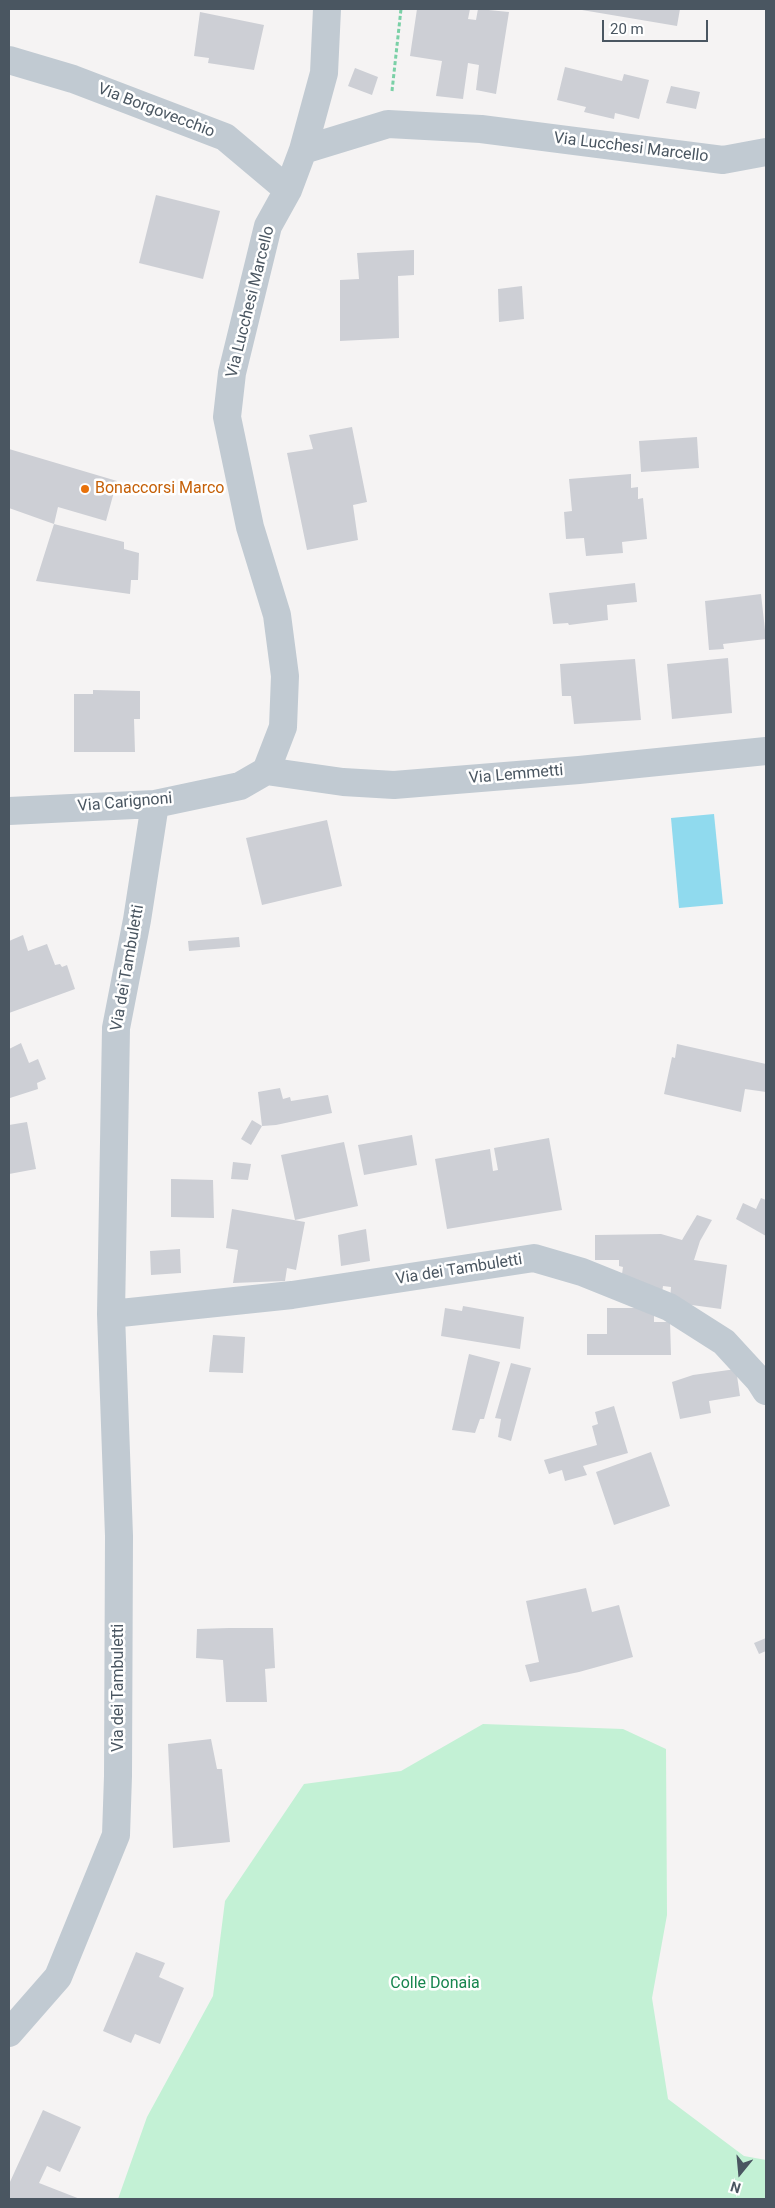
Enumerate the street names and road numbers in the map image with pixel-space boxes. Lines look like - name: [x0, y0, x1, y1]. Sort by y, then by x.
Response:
- street label: Via Borgovecchio: [95, 80, 217, 142]
- street label: Via Lucchesi Marcello: [553, 129, 709, 167]
- street label: Via Lucchesi Marcello: [223, 224, 279, 380]
- street label: Via Lemmetti: [468, 761, 564, 789]
- street label: Via Carignoni: [77, 789, 173, 817]
- street label: Via dei Tambuletti: [107, 903, 149, 1033]
- street label: Via dei Tambuletti: [394, 1251, 524, 1289]
- street label: Via dei Tambuletti: [109, 1624, 129, 1752]

